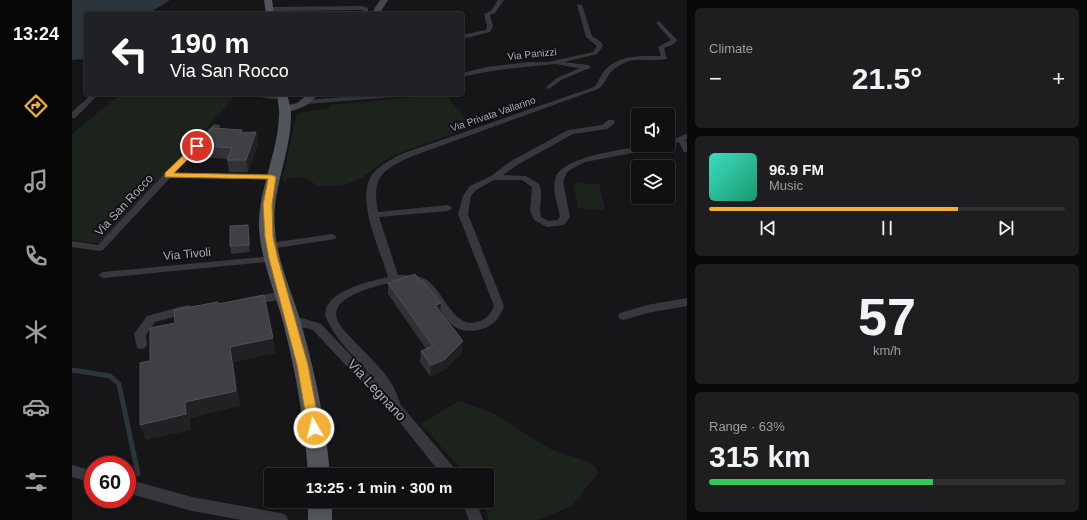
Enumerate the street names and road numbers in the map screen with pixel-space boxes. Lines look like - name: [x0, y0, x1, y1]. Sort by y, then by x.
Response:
- street label: Via Panizzi: [507, 46, 557, 62]
- street label: Via Privata Vallarino: [449, 94, 537, 134]
- street label: Via San Rocco: [92, 171, 156, 239]
- street label: Via Tivoli: [163, 245, 211, 263]
- street label: Via Legnano: [344, 356, 410, 424]

